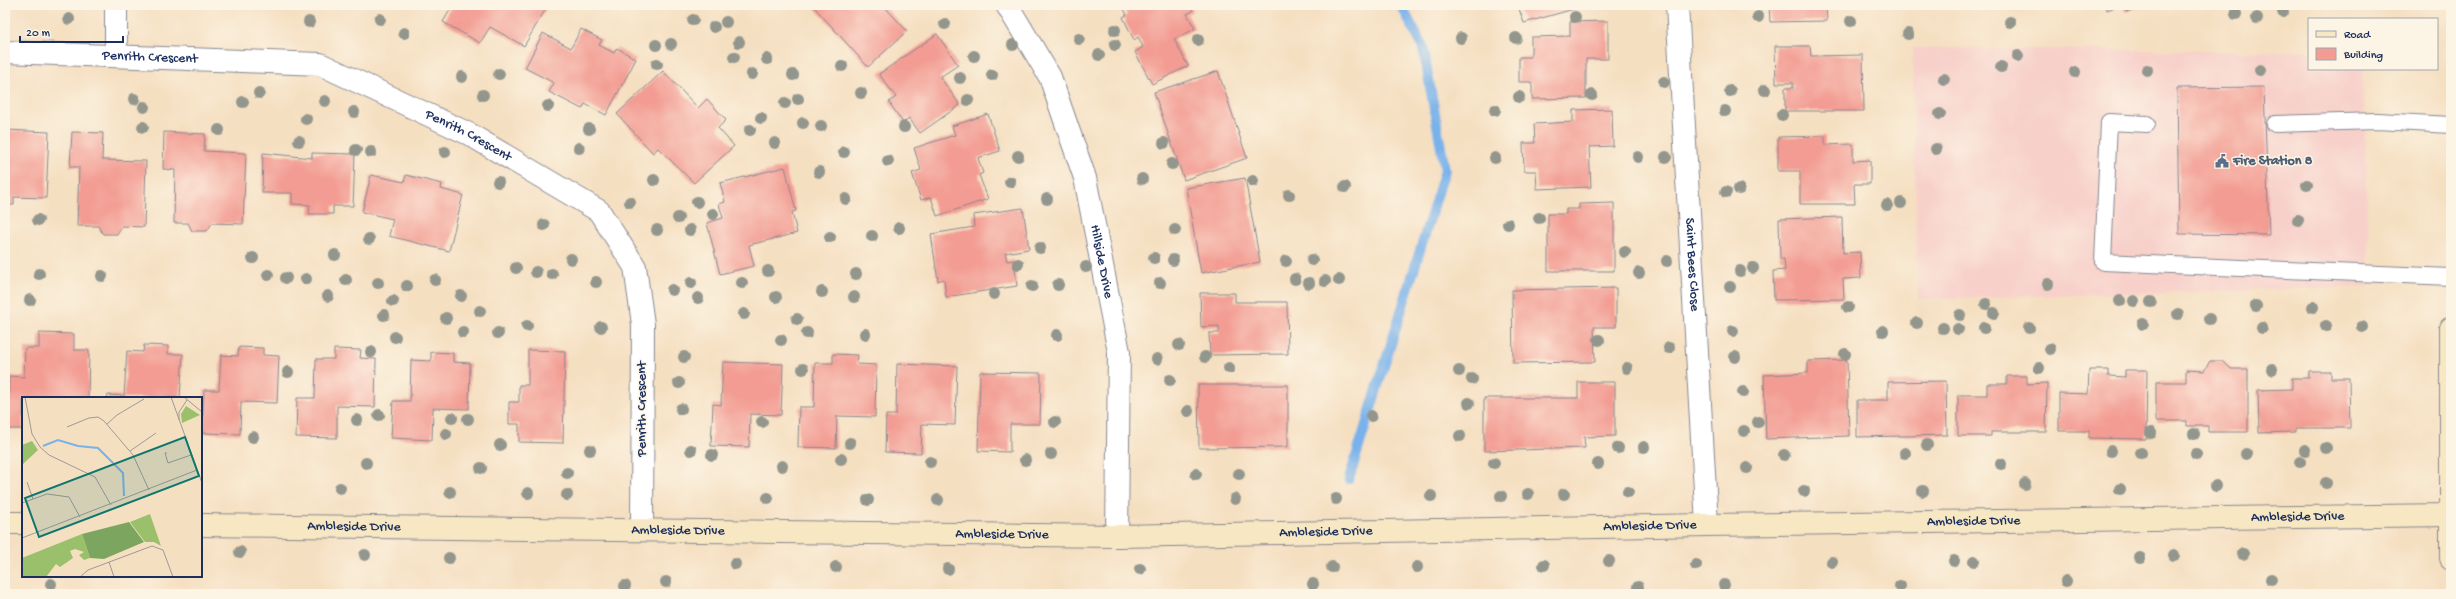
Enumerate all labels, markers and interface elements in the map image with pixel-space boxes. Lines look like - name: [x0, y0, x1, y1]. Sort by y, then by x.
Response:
- scale bar: [20, 18, 123, 44]
- legend: [2308, 18, 2438, 70]
- text: 20 m: [26, 27, 51, 41]
- text: Road: [2344, 29, 2371, 43]
- street label: Penrith Crescent: [101, 47, 199, 68]
- text: Building: [2343, 49, 2383, 63]
- street label: Penrith Crescent: [421, 106, 516, 166]
- public building icon: Fire Station 8: [2214, 153, 2230, 169]
- place label: Fire Station 8: [2232, 153, 2313, 170]
- street label: Saint Bees Close: [1681, 217, 1703, 313]
- street label: Hillside Drive: [1086, 223, 1117, 301]
- street label: Penrith Crescent: [634, 360, 651, 458]
- inset map: [22, 397, 202, 577]
- street label: Ambleside Drive: [2251, 508, 2345, 526]
- street label: Ambleside Drive: [1927, 512, 2021, 531]
- street label: Ambleside Drive: [1603, 517, 1697, 535]
- street label: Ambleside Drive: [307, 518, 402, 536]
- street label: Ambleside Drive: [631, 522, 726, 540]
- street label: Ambleside Drive: [1279, 523, 1374, 541]
- street label: Ambleside Drive: [955, 526, 1050, 544]

